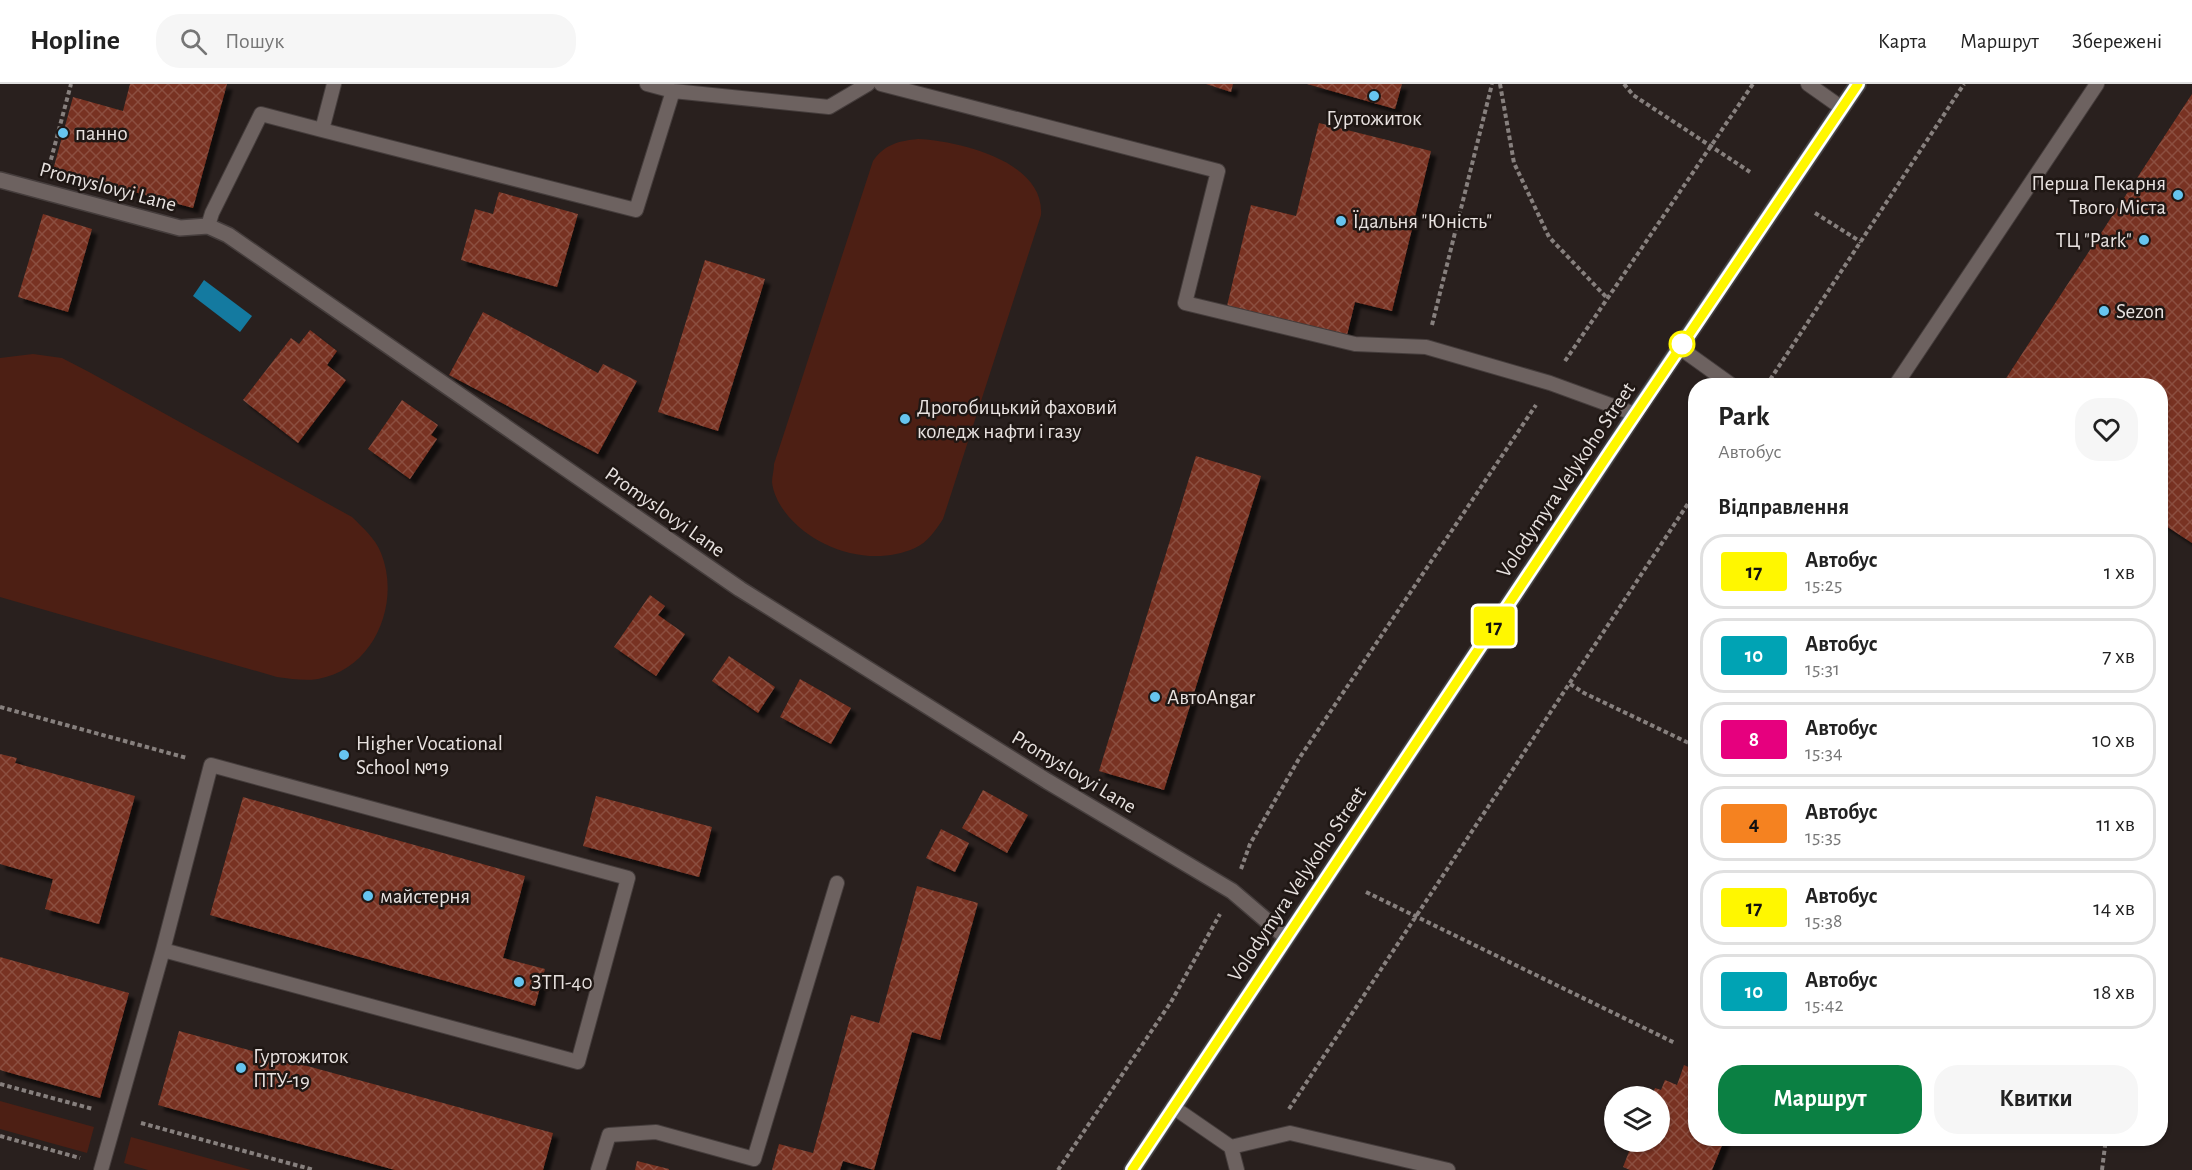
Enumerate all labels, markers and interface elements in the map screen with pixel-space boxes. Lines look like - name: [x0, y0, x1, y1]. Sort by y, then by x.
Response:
- search box: [156, 14, 576, 68]
- icon: search: [177, 25, 210, 58]
- text: Hopline: [30, 27, 120, 55]
- text: Пошук: [225, 30, 284, 52]
- text: Карта: [1878, 31, 1927, 52]
- text: Маршрут: [1960, 31, 2039, 52]
- text: Збережені: [2072, 31, 2162, 52]
- marker: Гуртожиток: [1367, 89, 1381, 103]
- place label: Гуртожиток: [1326, 108, 1422, 129]
- place label: панно: [75, 123, 128, 144]
- marker: панно: [56, 126, 70, 140]
- street label: Promyslovyi Lane: [37, 159, 179, 215]
- place label: Перша Пекарня Твого Міста: [2031, 173, 2166, 218]
- marker: Перша Пекарня Твого Міста: [2171, 188, 2185, 202]
- place label: Їдальня "Юність": [1353, 210, 1492, 232]
- marker: Їдальня "Юність": [1334, 214, 1348, 228]
- place label: ТЦ "Park": [2056, 230, 2132, 251]
- marker: ТЦ "Park": [2137, 233, 2151, 247]
- place label: Sezon: [2116, 301, 2164, 322]
- marker: Sezon: [2097, 304, 2111, 318]
- unlabelled marker: [1669, 331, 1695, 357]
- street label: Volodymyra Velykoho Street: [1493, 379, 1639, 581]
- place label: Дрогобицький фаховий коледж нафти і газу: [917, 397, 1117, 442]
- button: heart: [2075, 398, 2138, 461]
- text: Park: [1718, 403, 1770, 431]
- marker: Дрогобицький фаховий коледж нафти і газу: [898, 412, 912, 426]
- text: Автобус: [1718, 442, 1782, 462]
- street label: Promyslovyi Lane: [601, 463, 729, 561]
- text: Відправлення: [1718, 496, 1849, 518]
- text: Автобус: [1805, 549, 1878, 571]
- text: 17: [1746, 561, 1762, 582]
- text: 1 хв: [2104, 561, 2135, 583]
- text: 15:25: [1805, 575, 1842, 595]
- line badge: 17: [1467, 606, 1521, 646]
- text: 17: [1486, 616, 1502, 637]
- text: Автобус: [1805, 633, 1878, 655]
- text: 10: [1745, 645, 1763, 666]
- text: 7 хв: [2102, 645, 2135, 667]
- text: 15:31: [1805, 659, 1840, 679]
- place label: АвтоAngar: [1167, 687, 1256, 708]
- marker: АвтоAngar: [1148, 690, 1162, 704]
- text: Автобус: [1805, 717, 1878, 739]
- street label: Promyslovyi Lane: [1008, 727, 1140, 817]
- text: 8: [1749, 729, 1759, 750]
- text: 10 хв: [2092, 729, 2135, 751]
- place label: Higher Vocational School №19: [356, 733, 503, 778]
- text: 15:34: [1805, 743, 1843, 763]
- marker: Higher Vocational School №19: [337, 748, 351, 762]
- street label: Volodymyra Velykoho Street: [1224, 783, 1370, 985]
- text: Автобус: [1805, 801, 1878, 823]
- text: 4: [1749, 813, 1759, 834]
- text: 11 хв: [2096, 813, 2135, 835]
- text: 15:35: [1805, 827, 1841, 847]
- text: Автобус: [1805, 885, 1878, 907]
- place label: майстерня: [380, 886, 470, 907]
- marker: майстерня: [361, 889, 375, 903]
- text: 17: [1746, 897, 1762, 918]
- text: 14 хв: [2093, 897, 2135, 919]
- text: 15:38: [1805, 911, 1843, 931]
- text: Автобус: [1805, 969, 1878, 991]
- place label: ЗТП-40: [531, 972, 593, 993]
- marker: ЗТП-40: [512, 975, 526, 989]
- text: 10: [1745, 981, 1763, 1002]
- text: 18 хв: [2093, 981, 2135, 1003]
- text: 15:42: [1805, 995, 1844, 1015]
- place label: Гуртожиток ПТУ-19: [253, 1046, 349, 1091]
- marker: Гуртожиток ПТУ-19: [234, 1061, 248, 1075]
- button: Маршрут: [1718, 1065, 1922, 1134]
- button: Квитки: [1934, 1065, 2138, 1134]
- map controls: [1604, 1086, 1670, 1152]
- button: layers: [1604, 1086, 1670, 1152]

